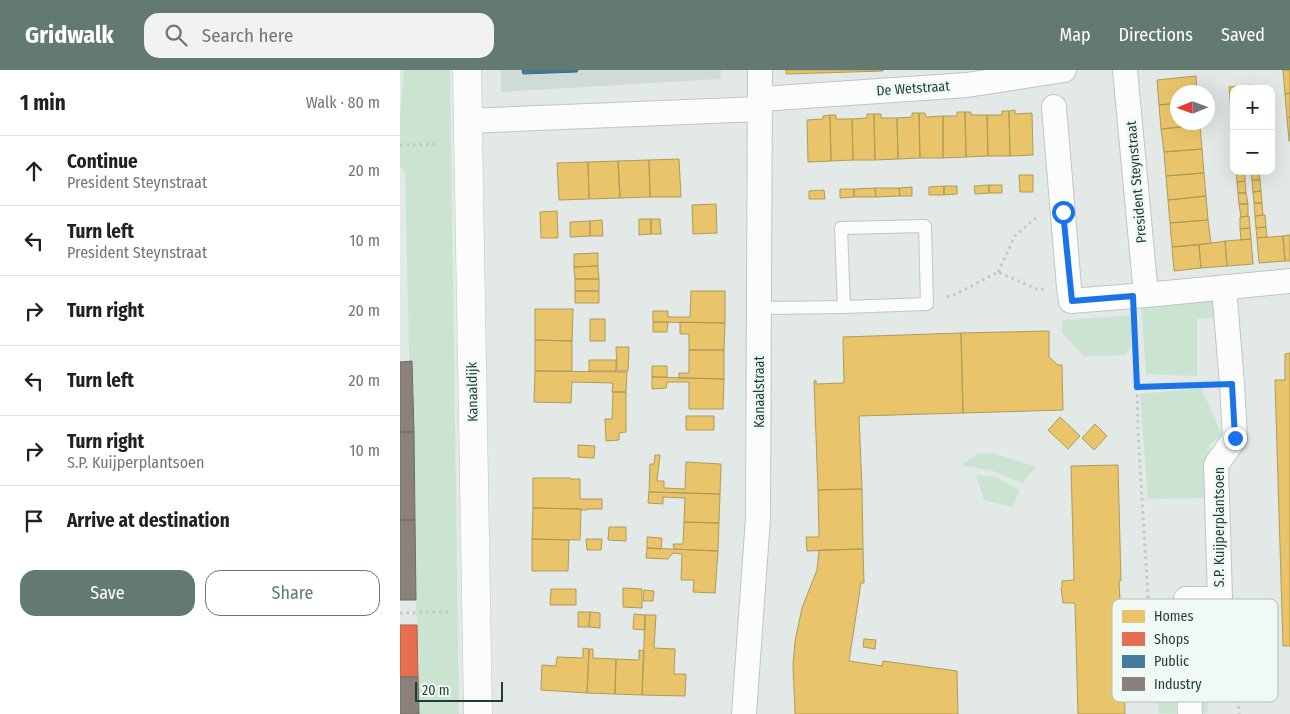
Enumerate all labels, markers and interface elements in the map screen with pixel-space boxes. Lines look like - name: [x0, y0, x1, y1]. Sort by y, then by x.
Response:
- search box: [144, 13, 494, 58]
- text: Gridwalk: [25, 21, 114, 49]
- icon: search: [162, 21, 190, 49]
- text: Search here: [202, 24, 293, 47]
- text: Map: [1059, 24, 1091, 46]
- text: Directions: [1119, 24, 1193, 46]
- text: Saved: [1221, 24, 1265, 46]
- street label: De Wetstraat: [876, 77, 951, 100]
- north arrow: [1170, 85, 1215, 130]
- map controls: [1230, 85, 1275, 175]
- button: +: [1230, 85, 1275, 130]
- text: 1 min: [20, 90, 66, 116]
- text: Walk · 80 m: [306, 93, 380, 112]
- street label: President Steynstraat: [1123, 120, 1150, 244]
- button: −: [1230, 130, 1275, 175]
- text: Continue: [67, 150, 138, 173]
- icon: ahead: [20, 157, 48, 185]
- text: 20 m: [349, 161, 380, 180]
- text: President Steynstraat: [67, 173, 207, 192]
- route start: [1052, 201, 1075, 224]
- text: Turn left: [67, 220, 134, 243]
- icon: left: [20, 227, 48, 255]
- text: 10 m: [349, 231, 380, 250]
- text: President Steynstraat: [67, 243, 207, 262]
- icon: right: [20, 297, 48, 325]
- text: Turn right: [67, 299, 144, 322]
- text: 20 m: [349, 301, 380, 320]
- street label: Kanaalstraat: [751, 356, 768, 428]
- street label: Kanaaldijk: [463, 361, 482, 422]
- icon: left: [20, 367, 48, 395]
- text: Turn left: [67, 369, 134, 392]
- text: 20 m: [349, 371, 380, 390]
- route end: [1224, 427, 1247, 450]
- text: Turn right: [67, 430, 144, 453]
- icon: right: [20, 437, 48, 465]
- text: 10 m: [349, 441, 380, 460]
- text: S.P. Kuijperplantsoen: [67, 453, 204, 472]
- street label: S.P. Kuijperplantsoen: [1211, 467, 1228, 587]
- icon: arrive: [20, 507, 48, 535]
- text: Arrive at destination: [67, 509, 230, 532]
- button: Save: [20, 570, 195, 616]
- button: Share: [205, 570, 380, 616]
- legend: [1112, 599, 1278, 702]
- text: Homes: [1154, 608, 1194, 625]
- text: Shops: [1154, 631, 1189, 648]
- text: Public: [1154, 653, 1189, 670]
- text: Industry: [1154, 676, 1202, 693]
- scale bar: [415, 679, 502, 702]
- text: 20 m: [422, 682, 450, 699]

